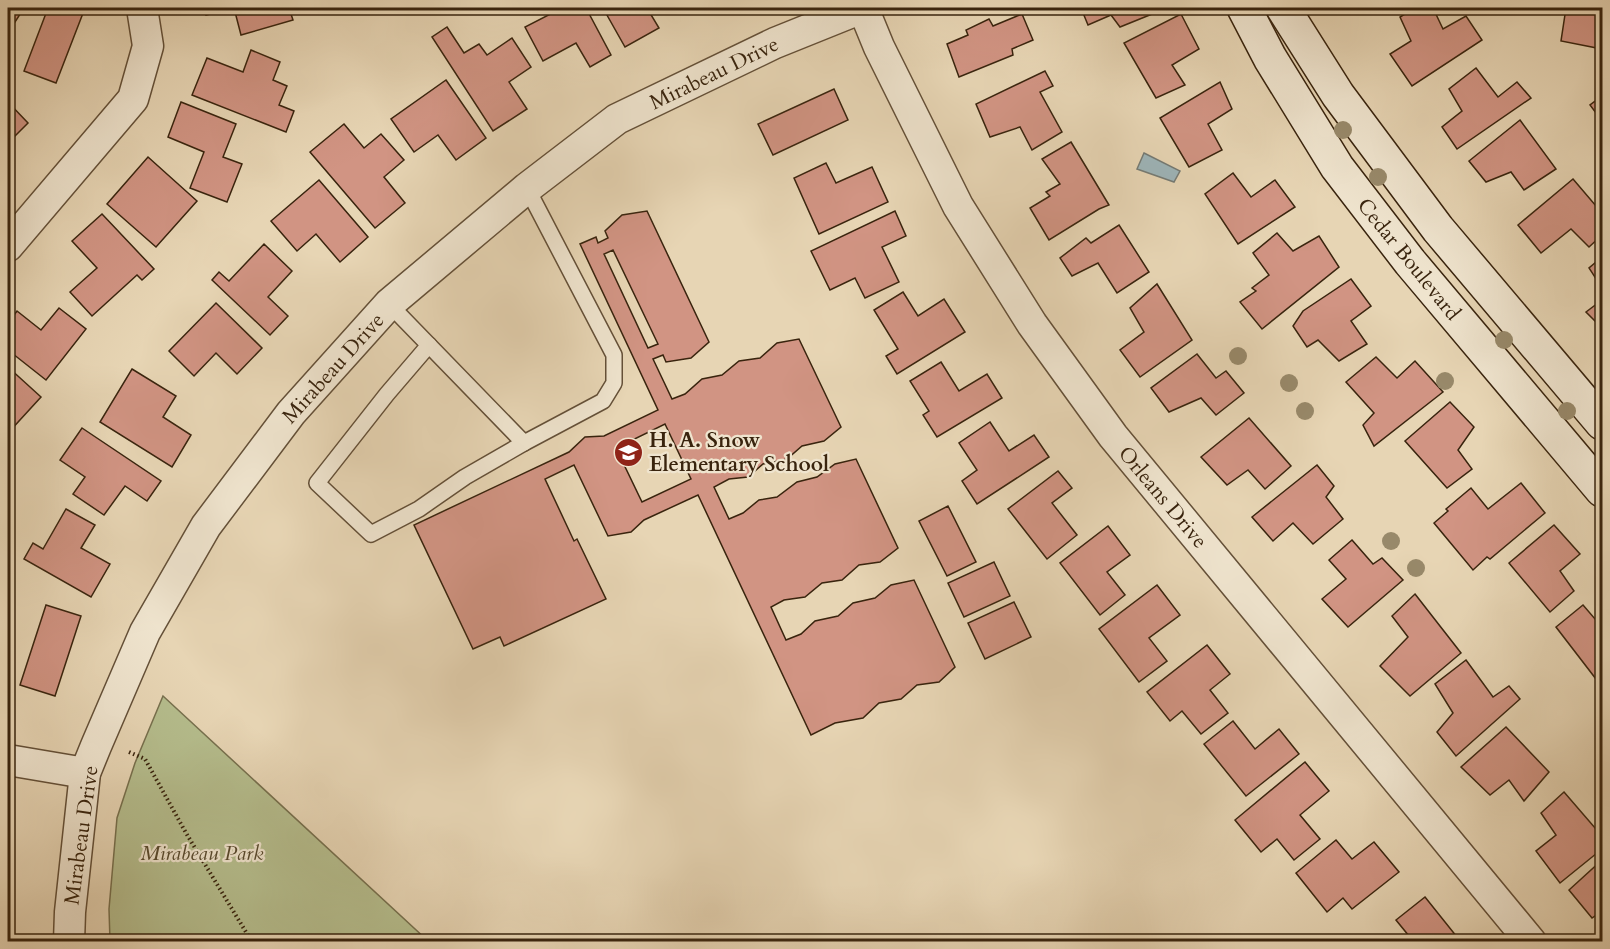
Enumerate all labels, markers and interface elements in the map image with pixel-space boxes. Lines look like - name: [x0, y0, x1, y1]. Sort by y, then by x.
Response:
- street label: Mirabeau Drive: [645, 30, 784, 117]
- street label: Cedar Boulevard: [1350, 192, 1467, 327]
- street label: Mirabeau Drive: [276, 307, 391, 430]
- place label: H. A. Snow Elementary School: [649, 426, 829, 479]
- school or university icon: H. A. Snow Elementary School: [612, 436, 644, 468]
- street label: Orleans Drive: [1111, 440, 1214, 555]
- street label: Mirabeau Drive: [57, 764, 106, 907]
- park label: Mirabeau Park: [141, 839, 264, 868]

